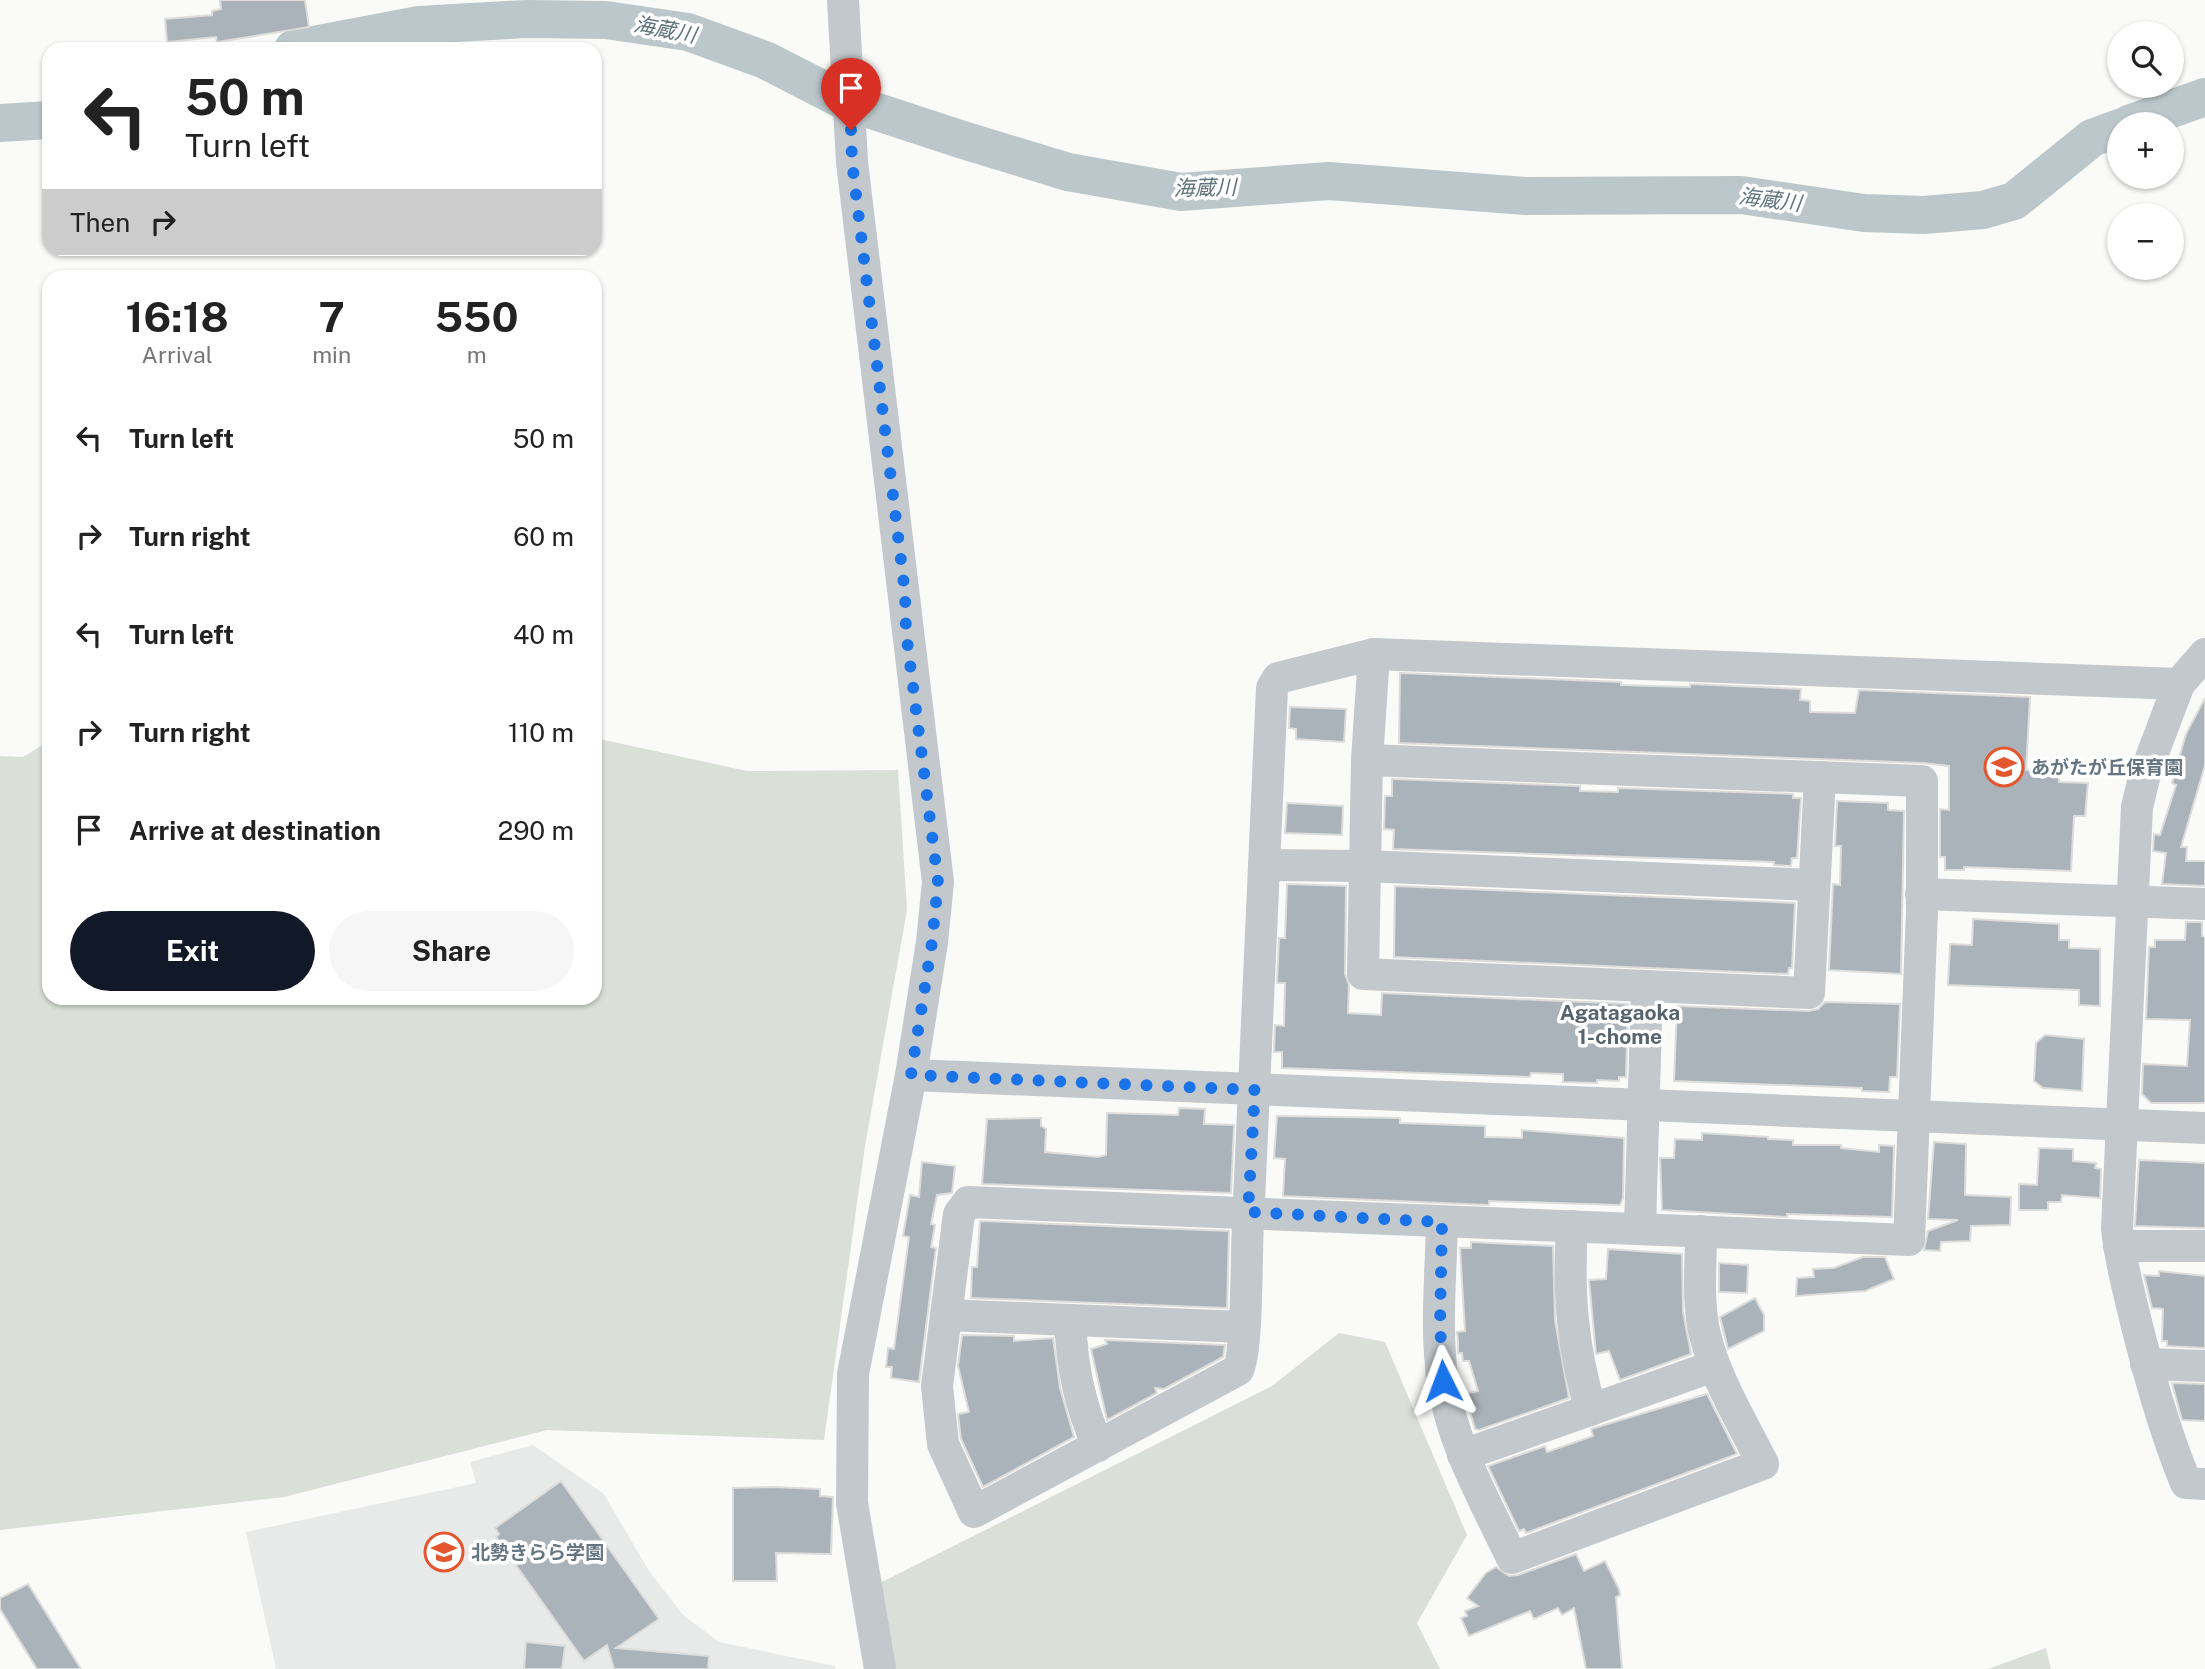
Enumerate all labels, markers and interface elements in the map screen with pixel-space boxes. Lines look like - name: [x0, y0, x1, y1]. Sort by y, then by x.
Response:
- water label: 海蔵川: [632, 11, 700, 48]
- map controls: [2107, 21, 2184, 280]
- button: search: [2107, 21, 2184, 98]
- pin: [821, 58, 881, 130]
- text: 50 m: [185, 68, 305, 126]
- icon: arrive: [832, 69, 870, 107]
- icon: left: [70, 70, 161, 161]
- button: +: [2107, 112, 2184, 189]
- text: Turn left: [185, 127, 310, 164]
- water label: 海蔵川: [1173, 174, 1239, 201]
- water label: 海蔵川: [1737, 183, 1805, 216]
- icon: right: [144, 203, 182, 241]
- button: −: [2107, 203, 2184, 280]
- text: Then: [70, 207, 130, 238]
- text: 16:18: [126, 292, 229, 341]
- text: 7: [319, 292, 345, 341]
- text: 550: [435, 292, 519, 341]
- text: Arrival: [142, 341, 213, 368]
- text: min: [312, 341, 351, 368]
- text: m: [467, 341, 487, 368]
- icon: left: [70, 419, 108, 457]
- text: Turn left: [129, 423, 234, 454]
- text: 50 m: [513, 423, 574, 454]
- icon: right: [70, 517, 108, 555]
- text: Turn right: [129, 521, 251, 552]
- text: 60 m: [513, 521, 574, 552]
- icon: left: [70, 615, 108, 653]
- text: Turn left: [129, 619, 234, 650]
- text: 40 m: [513, 619, 574, 650]
- icon: right: [70, 713, 108, 751]
- text: Turn right: [129, 717, 251, 748]
- text: 110 m: [508, 717, 574, 748]
- school or university icon: あがたが丘保育園: [1983, 746, 2025, 788]
- place label: あがたが丘保育園: [2031, 756, 2183, 778]
- icon: arrive: [70, 811, 108, 849]
- text: Arrive at destination: [129, 815, 381, 846]
- text: 290 m: [498, 815, 574, 846]
- button: Exit: [70, 911, 315, 991]
- button: Share: [329, 911, 574, 991]
- district label: Agatagaoka 1-chome: [1560, 1000, 1680, 1049]
- position arrow: [1406, 1344, 1480, 1418]
- school or university icon: 北勢きらら学園: [423, 1531, 465, 1573]
- place label: 北勢きらら学園: [471, 1541, 604, 1563]

